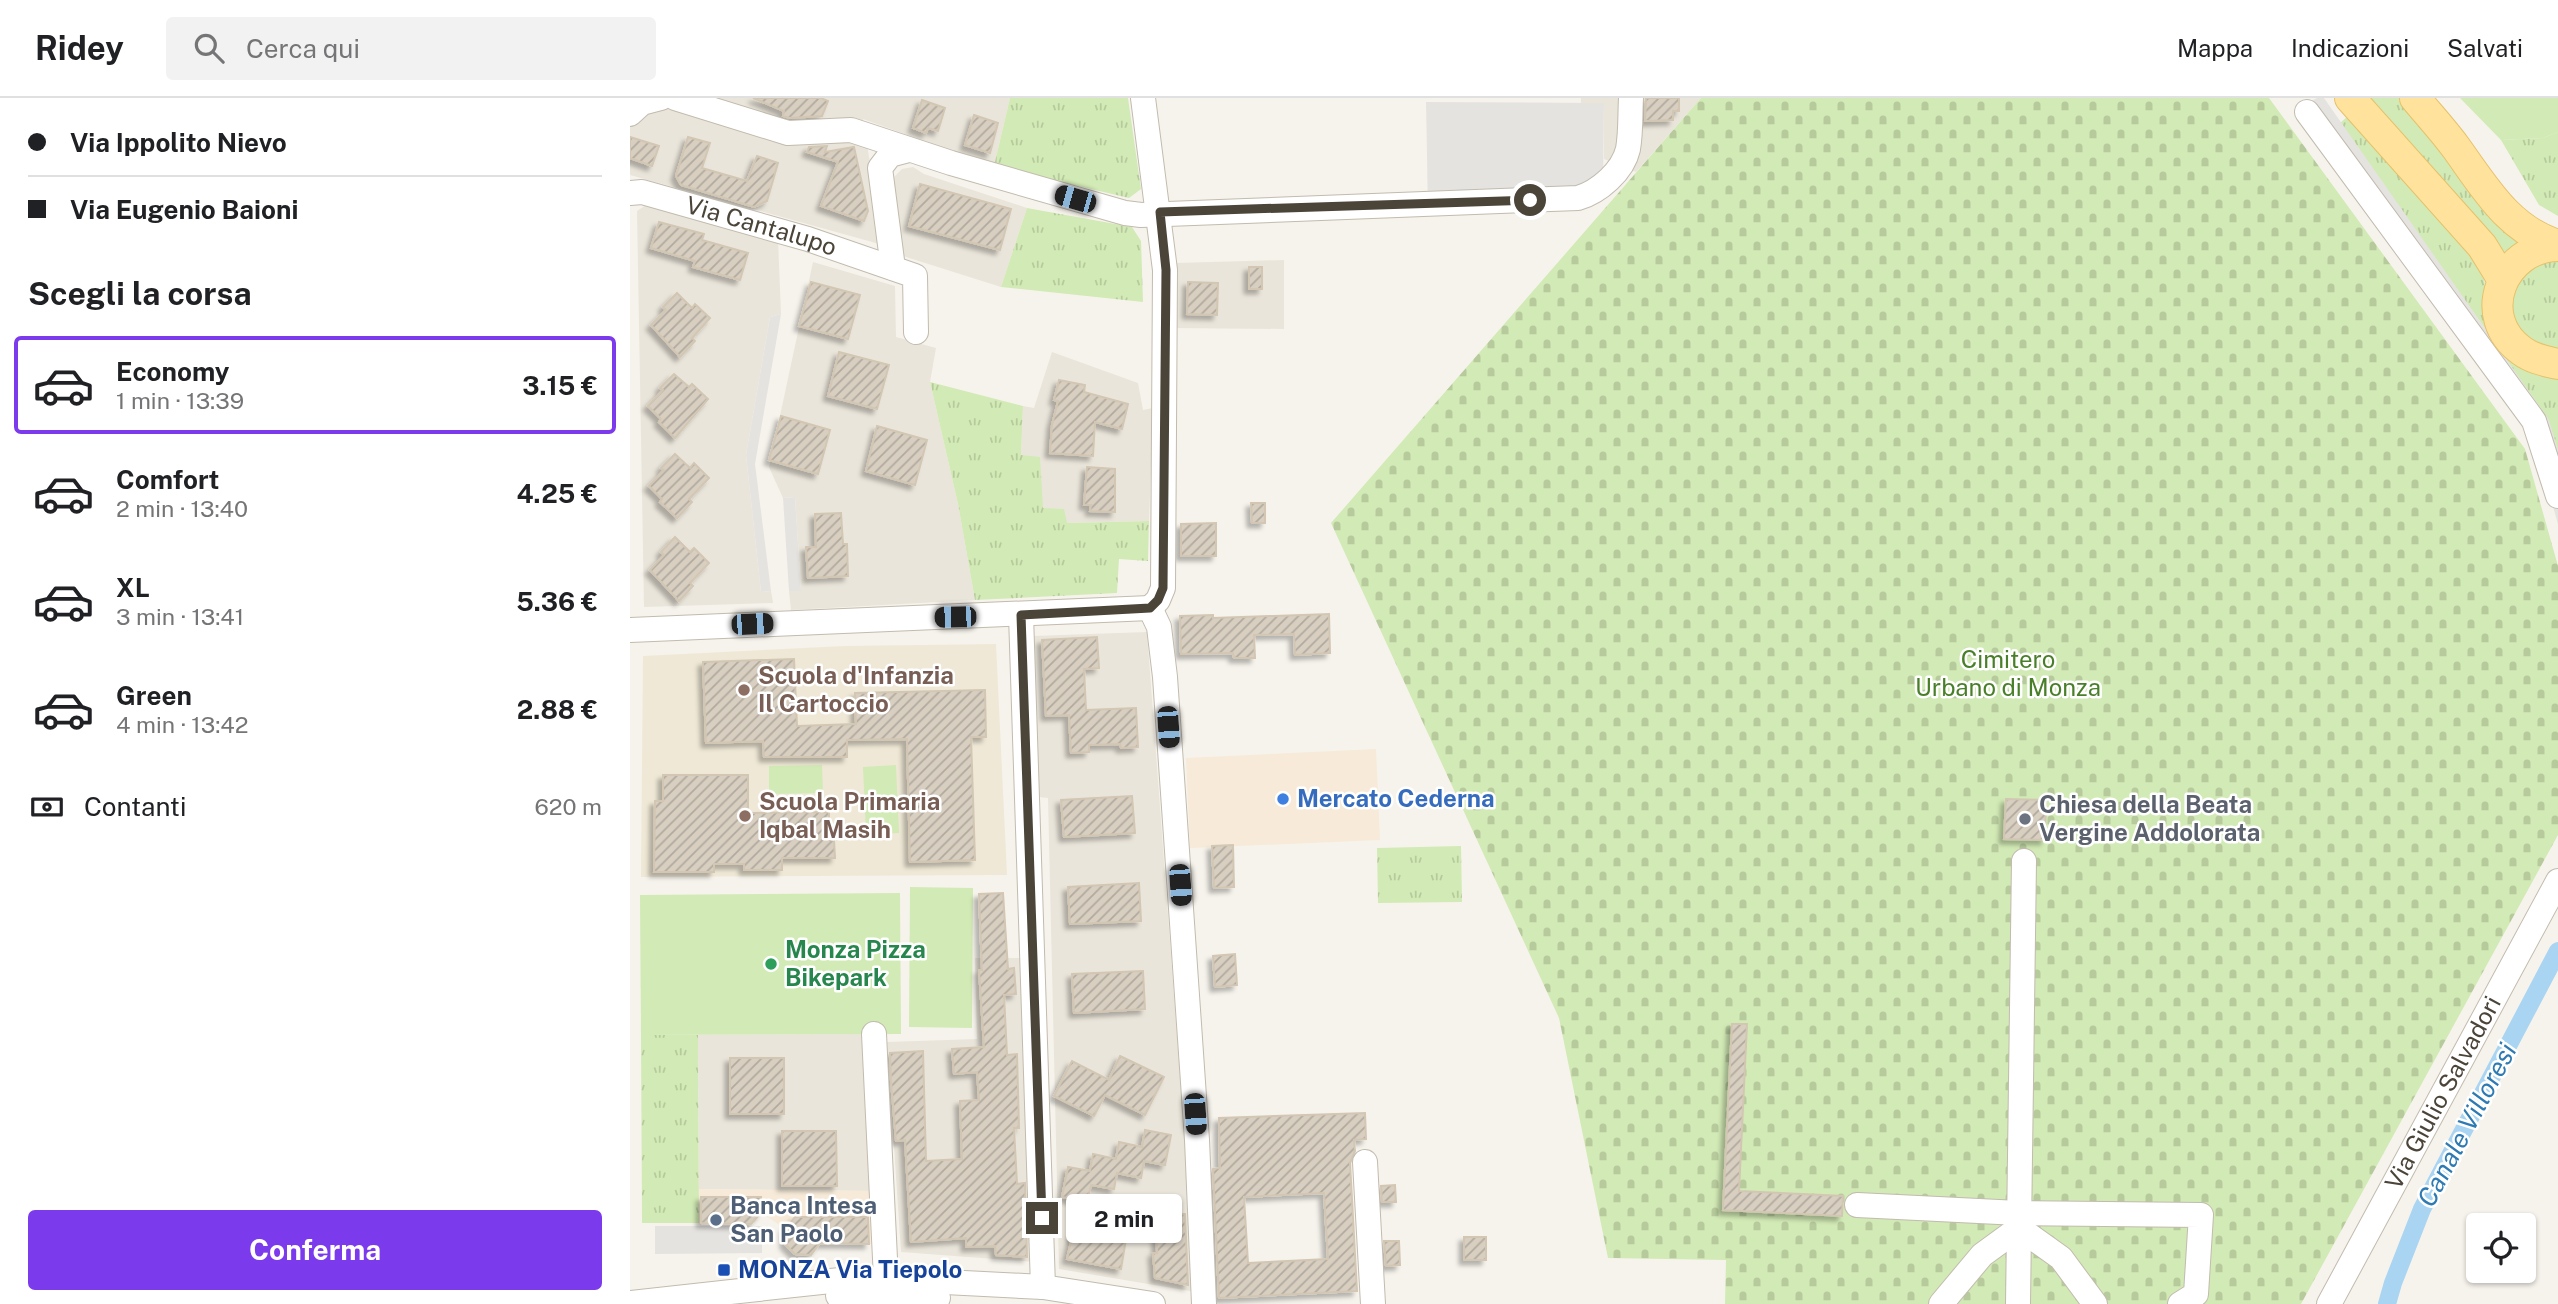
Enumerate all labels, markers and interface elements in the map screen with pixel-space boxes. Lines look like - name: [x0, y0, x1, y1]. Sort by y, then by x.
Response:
- search box: [166, 17, 656, 80]
- text: Ridey: [35, 29, 124, 67]
- icon: search: [190, 29, 228, 67]
- text: Cerca qui: [246, 33, 360, 64]
- text: Mappa: [2177, 34, 2253, 62]
- text: Indicazioni: [2291, 34, 2409, 62]
- text: Salvati: [2447, 34, 2523, 62]
- text: Via Ippolito Nievo: [70, 127, 287, 158]
- car: [1052, 183, 1099, 215]
- route start: [1514, 184, 1546, 216]
- street label: Via Cantalupo: [683, 190, 841, 261]
- text: Via Eugenio Baioni: [70, 194, 298, 225]
- text: Scegli la corsa: [28, 275, 252, 312]
- icon: car: [32, 354, 95, 417]
- text: Economy: [116, 356, 229, 387]
- text: 3.15 €: [522, 370, 598, 401]
- text: 1 min · 13:39: [116, 387, 244, 414]
- icon: car: [32, 462, 95, 525]
- text: Comfort: [116, 464, 219, 495]
- text: 4.25 €: [517, 478, 598, 509]
- text: 2 min · 13:40: [116, 495, 248, 522]
- icon: car: [32, 570, 95, 633]
- text: XL: [116, 572, 150, 603]
- text: 5.36 €: [516, 586, 598, 617]
- text: 3 min · 13:41: [116, 603, 244, 630]
- car: [934, 606, 977, 628]
- car: [731, 613, 774, 635]
- park label: Cimitero Urbano di Monza: [1915, 645, 2101, 701]
- place label: Scuola d'Infanzia Il Cartoccio: [758, 661, 954, 717]
- icon: car: [32, 678, 95, 741]
- text: Green: [116, 680, 192, 711]
- marker: Scuola d'Infanzia Il Cartoccio: [736, 682, 752, 698]
- text: 2.88 €: [517, 694, 598, 725]
- car: [1157, 705, 1180, 749]
- text: 4 min · 13:42: [116, 711, 248, 738]
- place label: Mercato Cederna: [1297, 784, 1495, 812]
- place label: Scuola Primaria Iqbal Masih: [759, 787, 940, 843]
- icon: cash: [28, 788, 66, 826]
- place label: Chiesa della Beata Vergine Addolorata: [2039, 790, 2260, 846]
- text: Contanti: [84, 791, 186, 822]
- marker: Mercato Cederna: [1275, 791, 1291, 807]
- text: 620 m: [534, 793, 602, 820]
- marker: Scuola Primaria Iqbal Masih: [737, 808, 753, 824]
- marker: Chiesa della Beata Vergine Addolorata: [2017, 811, 2033, 827]
- car: [1169, 863, 1192, 907]
- place label: Monza Pizza Bikepark: [785, 935, 926, 991]
- marker: Monza Pizza Bikepark: [763, 956, 779, 972]
- street label: Via Giulio Salvadori: [2379, 991, 2506, 1194]
- water label: Canale Villoresi: [2411, 1037, 2523, 1212]
- car: [1184, 1092, 1207, 1136]
- place label: Banca Intesa San Paolo: [730, 1191, 877, 1247]
- callout: 2 min: [1066, 1194, 1182, 1242]
- route end: [1026, 1202, 1058, 1234]
- text: 2 min: [1094, 1205, 1154, 1232]
- button: Conferma: [28, 1210, 602, 1290]
- marker: Banca Intesa San Paolo: [708, 1212, 724, 1228]
- map controls: [2466, 1213, 2536, 1283]
- button: locate: [2466, 1213, 2536, 1283]
- place label: MONZA Via Tiepolo: [738, 1255, 962, 1283]
- marker: MONZA Via Tiepolo: [716, 1262, 732, 1278]

